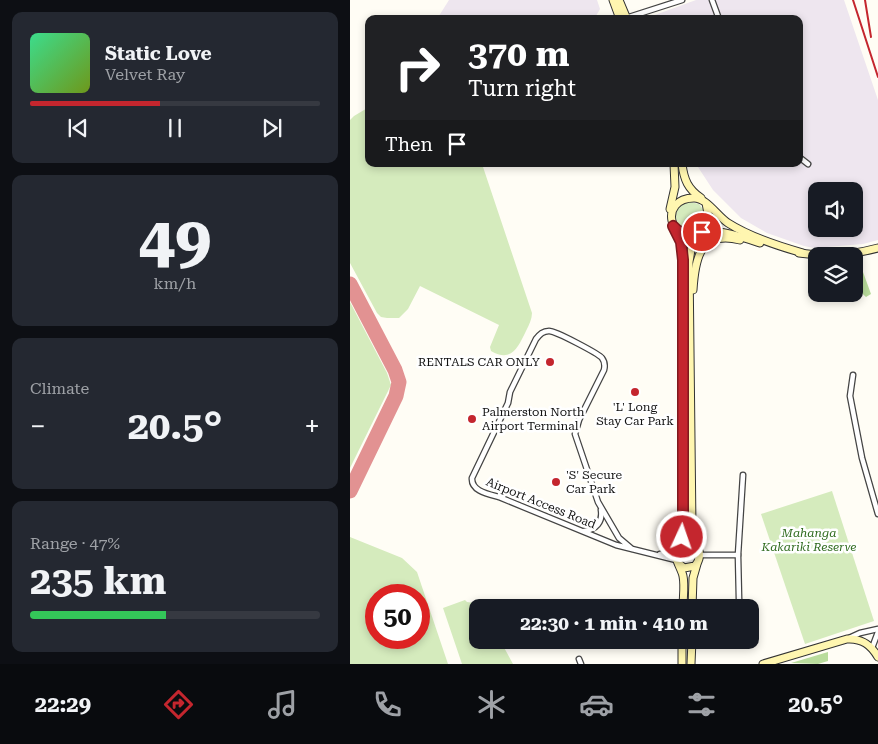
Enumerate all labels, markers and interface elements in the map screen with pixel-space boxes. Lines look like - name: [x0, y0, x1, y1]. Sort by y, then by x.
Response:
- text: 370 m: [468, 34, 569, 75]
- icon: right: [385, 35, 450, 100]
- text: Static Love: [105, 42, 212, 65]
- text: Velvet Ray: [105, 65, 185, 84]
- text: Turn right: [468, 76, 576, 101]
- icon: previous: [64, 114, 92, 142]
- icon: pause: [161, 114, 189, 142]
- icon: next: [258, 114, 286, 142]
- icon: arrive: [443, 130, 471, 158]
- text: Then: [385, 133, 433, 156]
- map controls: [808, 182, 863, 302]
- button: sound: [808, 182, 863, 237]
- text: 49: [139, 203, 211, 279]
- pin: [681, 211, 723, 253]
- icon: arrive: [688, 218, 716, 246]
- button: layers: [808, 247, 863, 302]
- text: km/h: [154, 274, 196, 293]
- place label: RENTALS CAR ONLY: [418, 355, 541, 369]
- marker: RENTALS CAR ONLY: [544, 356, 556, 368]
- text: Climate: [30, 379, 89, 398]
- marker: 'L' Long Stay Car Park: [629, 386, 641, 398]
- place label: 'L' Long Stay Car Park: [596, 400, 674, 428]
- text: 20.5°: [128, 404, 222, 448]
- place label: Palmerston North Airport Terminal: [482, 405, 585, 433]
- text: −: [30, 410, 46, 443]
- text: +: [304, 410, 320, 443]
- marker: Palmerston North Airport Terminal: [466, 413, 478, 425]
- place label: 'S' Secure Car Park: [566, 468, 622, 496]
- street label: Airport Access Road: [484, 475, 598, 532]
- marker: 'S' Secure Car Park: [550, 476, 562, 488]
- position arrow: [655, 510, 707, 562]
- park label: Mahanga Kakariki Reserve: [761, 526, 856, 554]
- text: Range · 47%: [30, 534, 120, 553]
- text: 235 km: [30, 559, 166, 603]
- speed limit sign: 50: [365, 584, 430, 649]
- text: 22:30 · 1 min · 410 m: [520, 612, 708, 635]
- icon: directions: [161, 687, 196, 722]
- icon: music: [265, 687, 300, 722]
- icon: phone: [370, 687, 405, 722]
- icon: climate: [474, 687, 509, 722]
- icon: car: [579, 687, 614, 722]
- icon: filters: [684, 687, 719, 722]
- text: 22:29: [35, 692, 91, 717]
- text: 20.5°: [788, 692, 843, 717]

